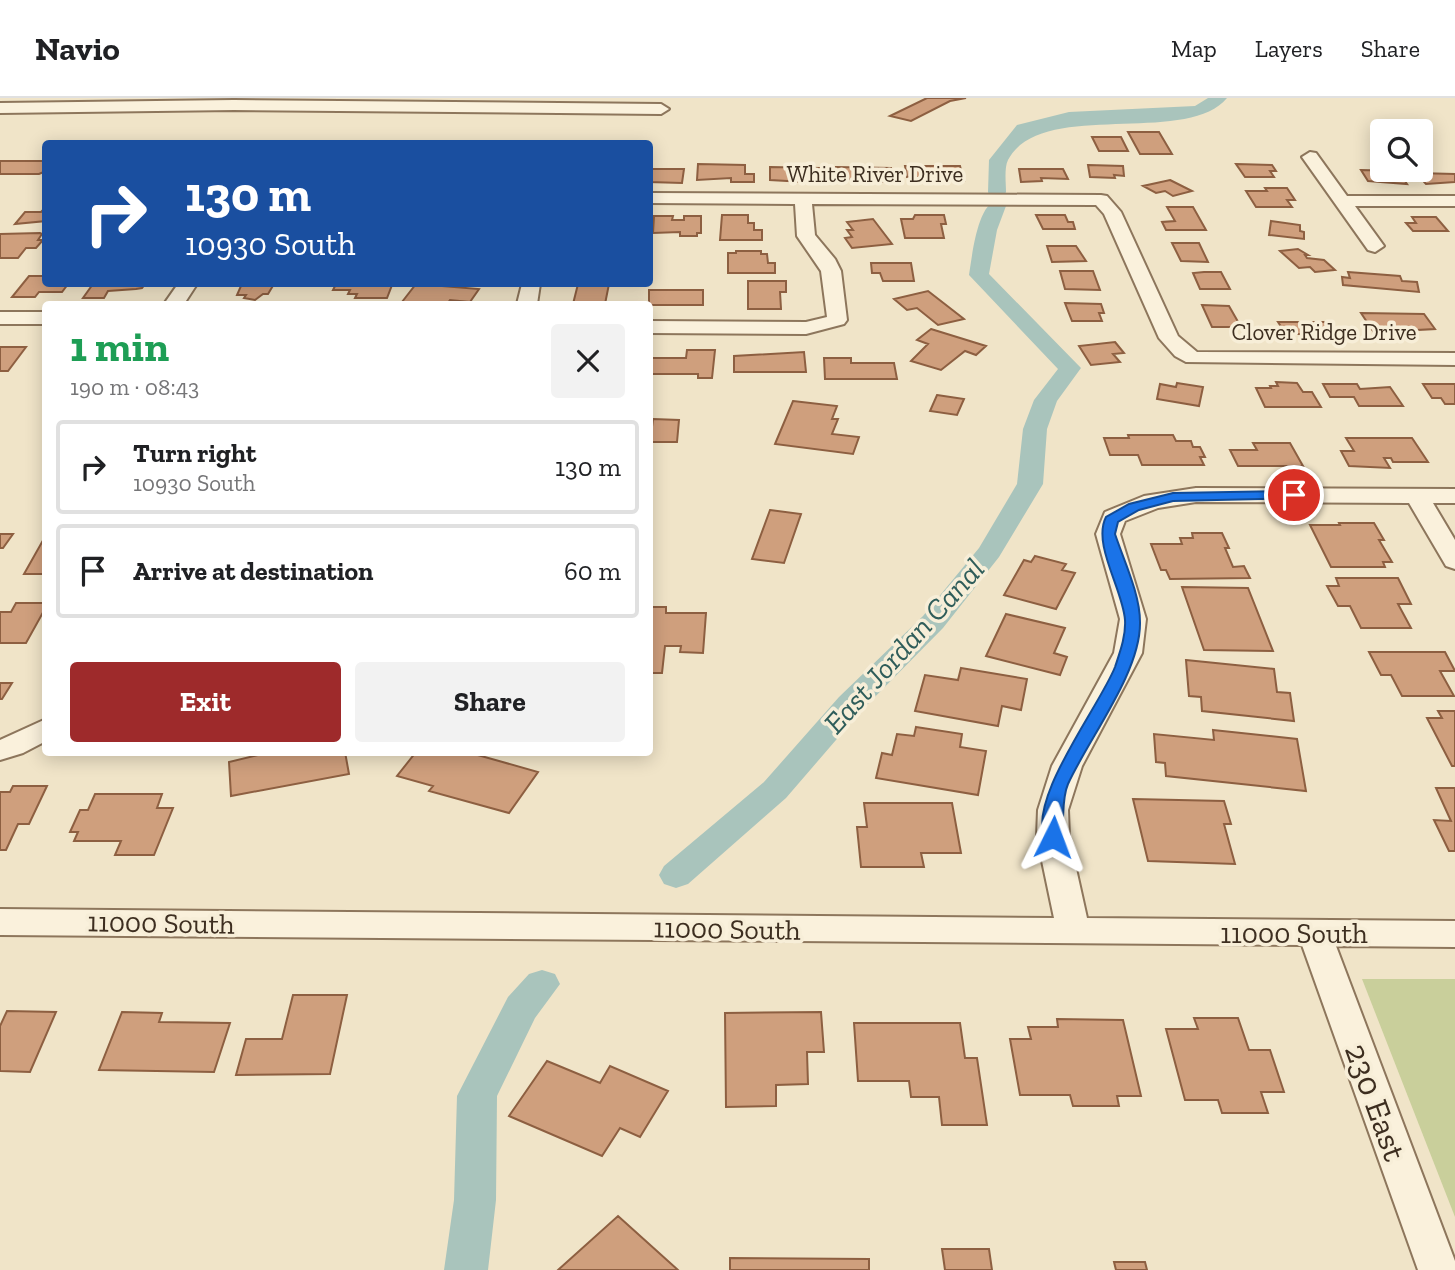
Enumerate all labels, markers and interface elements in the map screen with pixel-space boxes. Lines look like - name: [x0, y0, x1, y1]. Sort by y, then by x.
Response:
- text: Navio: [35, 29, 120, 68]
- text: Map: [1171, 34, 1217, 63]
- text: Layers: [1255, 34, 1323, 63]
- text: Share: [1361, 34, 1420, 63]
- map controls: [1370, 119, 1433, 182]
- button: search: [1370, 119, 1433, 182]
- street label: White River Drive: [787, 160, 963, 188]
- text: 130 m: [185, 165, 311, 224]
- icon: right: [70, 168, 161, 259]
- text: 10930 South: [185, 225, 355, 263]
- street label: Clover Ridge Drive: [1231, 318, 1417, 346]
- text: 1 min: [70, 321, 169, 372]
- button: close: [551, 324, 625, 398]
- text: 190 m · 08:43: [70, 373, 199, 401]
- text: Turn right: [133, 437, 256, 469]
- icon: right: [74, 448, 112, 486]
- text: 130 m: [555, 451, 621, 483]
- pin: [1264, 465, 1324, 525]
- text: 10930 South: [133, 469, 255, 497]
- icon: arrive: [1275, 476, 1313, 514]
- water label: East Jordan Canal: [816, 551, 992, 741]
- icon: arrive: [74, 552, 112, 590]
- text: Arrive at destination: [133, 555, 373, 587]
- text: 60 m: [564, 555, 621, 587]
- button: Exit: [70, 662, 341, 742]
- button: Share: [355, 662, 625, 742]
- position arrow: [1016, 800, 1090, 874]
- street label: 11000 South: [87, 905, 235, 941]
- street label: 11000 South: [653, 911, 801, 947]
- street label: 11000 South: [1220, 917, 1368, 950]
- street label: 230 East: [1337, 1038, 1415, 1167]

